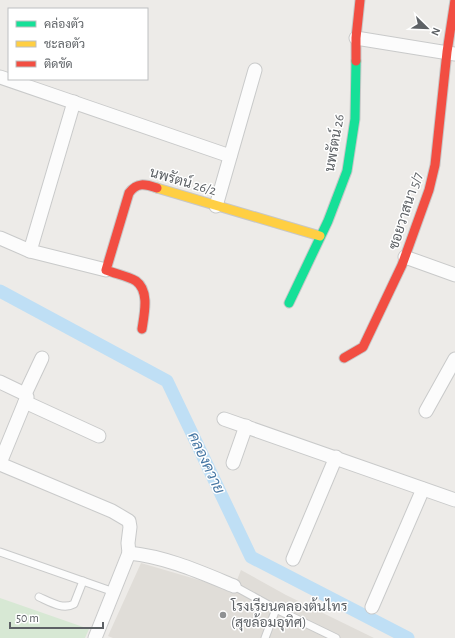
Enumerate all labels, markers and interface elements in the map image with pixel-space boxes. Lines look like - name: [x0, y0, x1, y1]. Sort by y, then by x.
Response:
- legend: [8, 8, 148, 80]
- north arrow: [407, 8, 447, 48]
- text: คล่องตัว: [44, 17, 84, 30]
- text: N: [429, 26, 442, 37]
- text: ชะลอตัว: [44, 37, 85, 50]
- text: ติดขัด: [44, 57, 73, 70]
- street label: นพรัตน์ 26: [320, 112, 347, 173]
- street label: นพรัตน์ 26/2: [148, 163, 219, 198]
- street label: ซอยวาสนา 5/7: [387, 170, 425, 252]
- water label: คลองควาย: [185, 430, 227, 496]
- place label: โรงเรียนคลองต้นไทร (สุขล้อมอุทิศ): [230, 597, 348, 632]
- scale bar: [10, 604, 103, 630]
- marker: โรงเรียนคลองต้นไทร (สุขล้อมอุทิศ): [218, 610, 228, 620]
- text: 50 m: [16, 612, 39, 624]

